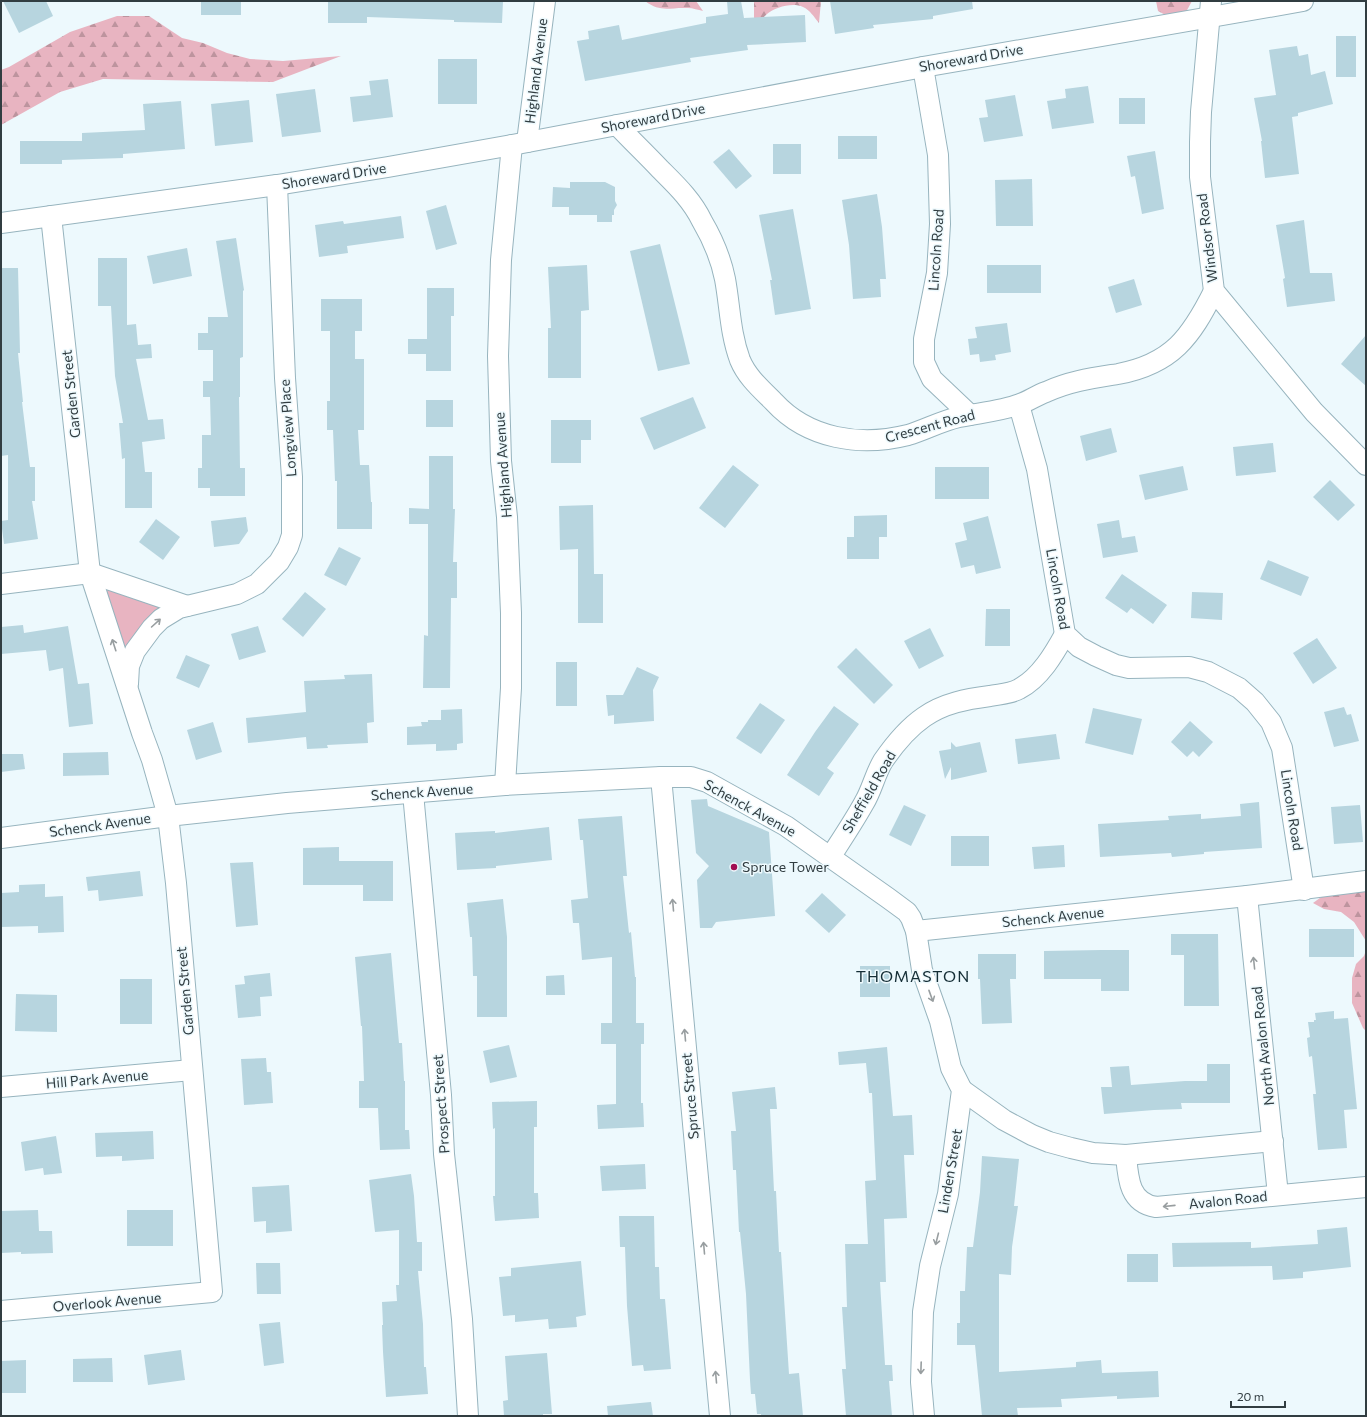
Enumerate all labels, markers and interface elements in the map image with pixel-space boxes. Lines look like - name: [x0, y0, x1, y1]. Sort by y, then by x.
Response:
- street label: Highland Avenue: [521, 17, 550, 125]
- street label: Shoreward Drive: [917, 40, 1024, 75]
- street label: Shoreward Drive: [600, 99, 706, 136]
- street label: Shoreward Drive: [280, 159, 387, 192]
- street label: Windsor Road: [1193, 193, 1220, 284]
- street label: Lincoln Road: [924, 209, 947, 291]
- street label: Garden Street: [57, 349, 84, 439]
- street label: Longview Place: [276, 379, 299, 477]
- street label: Crescent Road: [883, 405, 977, 446]
- street label: Highland Avenue: [490, 412, 515, 519]
- street label: Lincoln Road: [1043, 547, 1074, 631]
- one-way arrow: [151, 619, 162, 628]
- one-way arrow: [109, 639, 117, 651]
- street label: Sheffield Road: [838, 748, 899, 836]
- street label: Lincoln Road: [1278, 768, 1307, 852]
- street label: Schenck Avenue: [701, 775, 799, 840]
- street label: Schenck Avenue: [370, 779, 474, 804]
- street label: Schenck Avenue: [48, 809, 152, 840]
- place label: Spruce Tower: [742, 858, 829, 875]
- marker: Spruce Tower: [729, 862, 739, 872]
- one-way arrow: [669, 899, 676, 912]
- street label: Schenck Avenue: [1001, 903, 1105, 930]
- street label: Garden Street: [172, 946, 197, 1036]
- one-way arrow: [1250, 957, 1258, 970]
- district label: THOMASTON: [856, 966, 970, 985]
- street label: North Avalon Road: [1248, 986, 1277, 1106]
- one-way arrow: [928, 990, 936, 1002]
- one-way arrow: [681, 1029, 688, 1042]
- street label: Spruce Street: [677, 1052, 702, 1140]
- street label: Prospect Street: [429, 1054, 452, 1154]
- street label: Hill Park Avenue: [45, 1066, 149, 1091]
- street label: Linden Street: [934, 1127, 965, 1214]
- street label: Avalon Road: [1188, 1187, 1268, 1212]
- one-way arrow: [1163, 1202, 1176, 1210]
- one-way arrow: [932, 1232, 940, 1245]
- one-way arrow: [701, 1242, 708, 1255]
- street label: Overlook Avenue: [52, 1288, 162, 1315]
- one-way arrow: [918, 1361, 925, 1374]
- one-way arrow: [713, 1371, 720, 1384]
- scale bar: [1231, 1383, 1285, 1409]
- text: 20 m: [1237, 1389, 1264, 1403]

